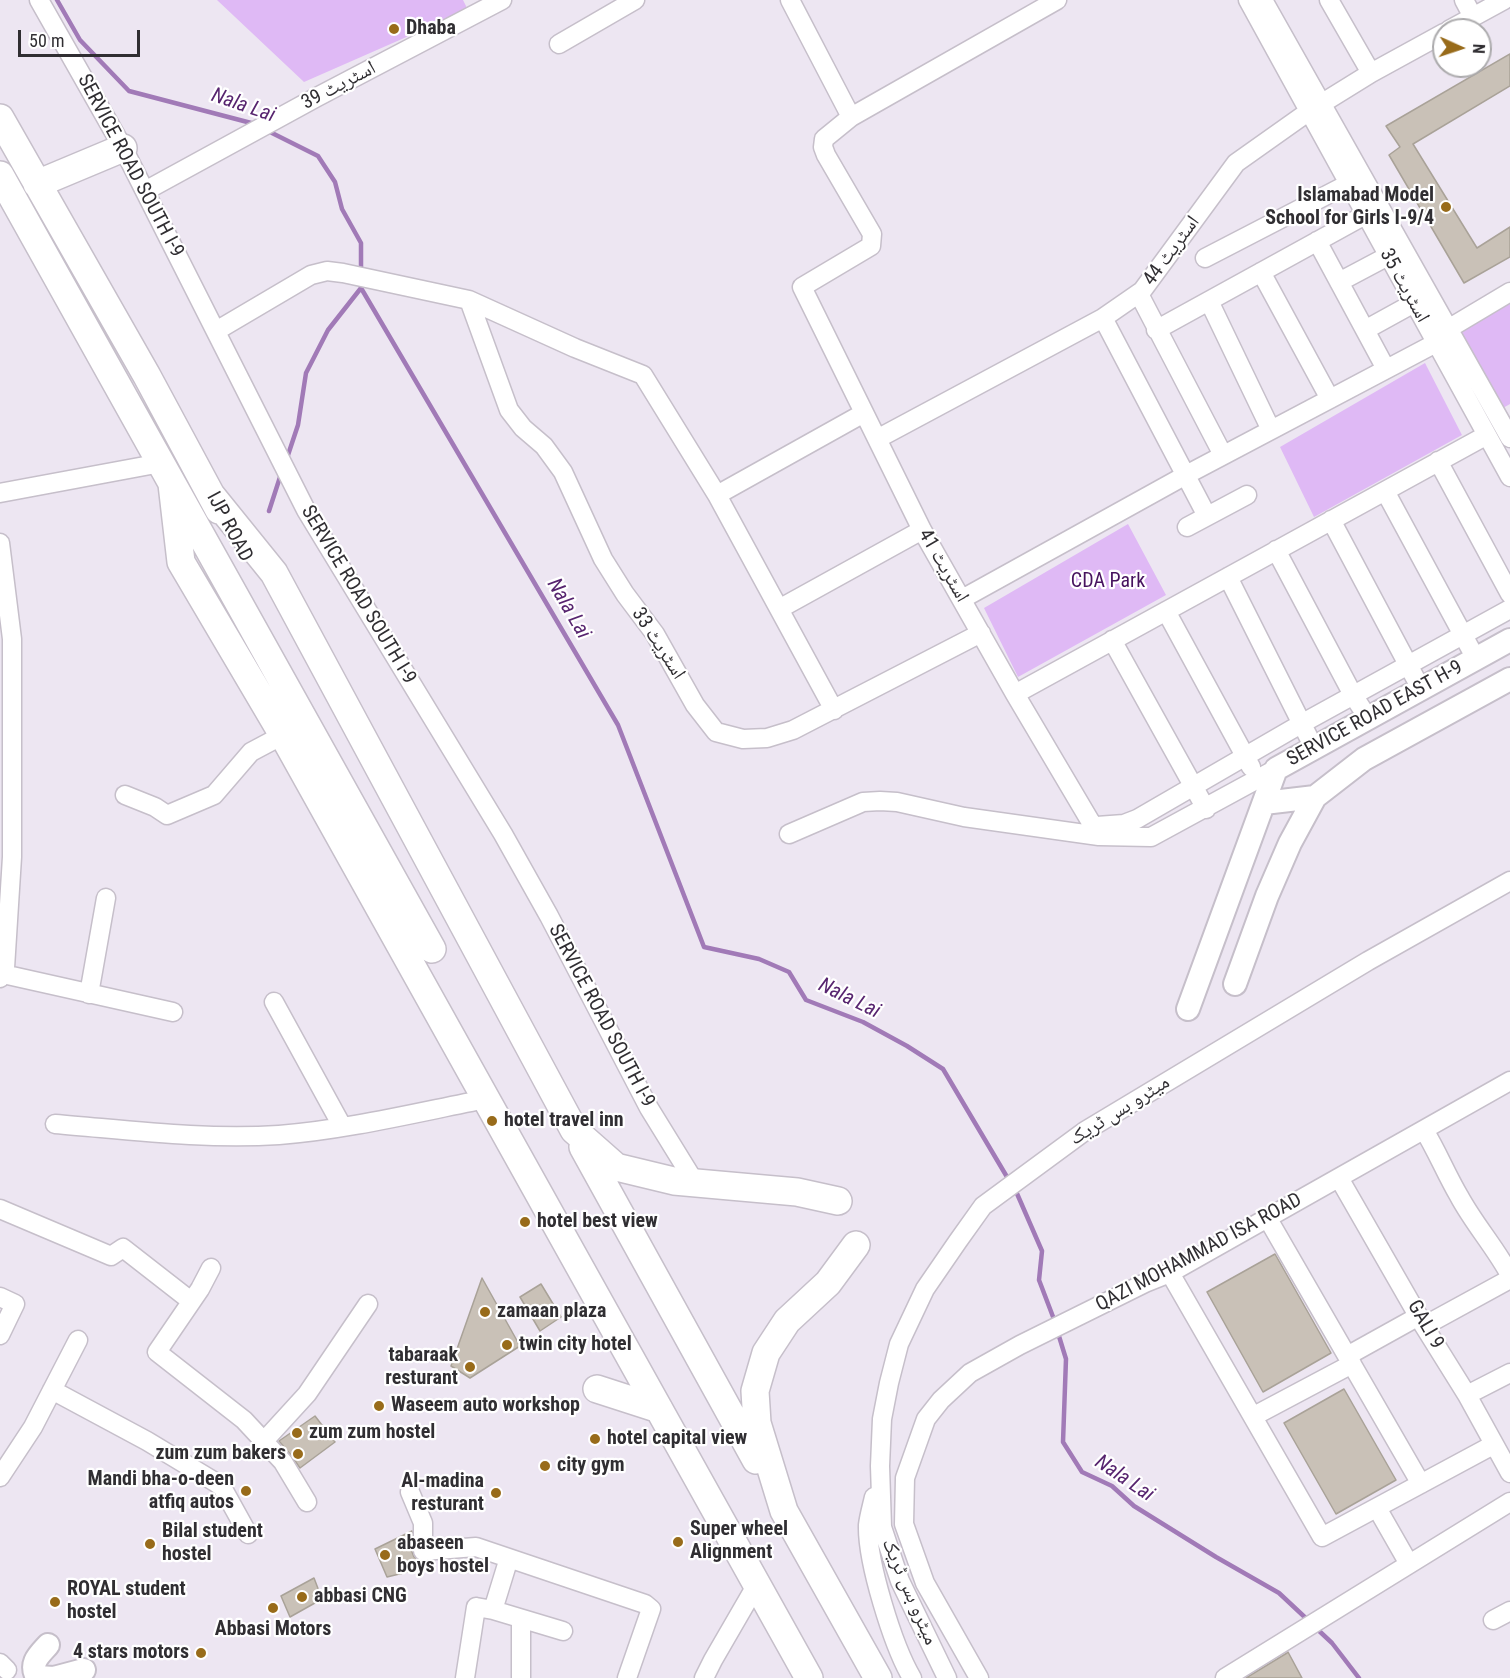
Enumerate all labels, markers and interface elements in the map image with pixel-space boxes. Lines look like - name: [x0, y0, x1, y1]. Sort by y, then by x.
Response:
- place label: Dhaba: [406, 17, 456, 41]
- scale bar: [21, 18, 142, 56]
- north arrow: [1432, 18, 1492, 78]
- marker: Dhaba: [387, 22, 401, 36]
- text: 50 m: [29, 30, 64, 51]
- text: N: [1469, 43, 1488, 54]
- street label: اسٹریٹ 39: [298, 56, 380, 116]
- street label: SERVICE ROAD SOUTH I-9: [72, 70, 188, 262]
- water label: Nala Lai: [208, 83, 278, 129]
- place label: Islamabad Model School for Girls I-9/4: [1265, 184, 1434, 231]
- marker: Islamabad Model School for Girls I-9/4: [1439, 200, 1453, 214]
- street label: اسٹریٹ 44: [1139, 211, 1205, 291]
- street label: اسٹریٹ 35: [1374, 245, 1434, 327]
- street label: IJP ROAD: [201, 488, 257, 566]
- street label: SERVICE ROAD SOUTH I-9: [295, 502, 421, 688]
- street label: اسٹریٹ 41: [912, 525, 974, 607]
- park label: CDA Park: [1071, 570, 1145, 594]
- water label: Nala Lai: [541, 574, 595, 644]
- street label: اسٹریٹ 33: [626, 604, 690, 684]
- street label: SERVICE ROAD EAST H-9: [1283, 656, 1467, 772]
- street label: SERVICE ROAD SOUTH I-9: [543, 920, 659, 1112]
- water label: Nala Lai: [814, 973, 884, 1025]
- street label: میٹرو بس ٹریک: [1066, 1071, 1174, 1151]
- place label: hotel travel inn: [504, 1109, 624, 1133]
- marker: hotel travel inn: [485, 1114, 499, 1128]
- street label: QAZI MOHAMMAD ISA ROAD: [1092, 1188, 1306, 1318]
- place label: hotel best view: [537, 1210, 658, 1234]
- marker: hotel best view: [518, 1215, 532, 1229]
- street label: GALI 9: [1402, 1296, 1448, 1354]
- place label: zamaan plaza: [497, 1300, 606, 1324]
- marker: zamaan plaza: [478, 1305, 492, 1319]
- place label: twin city hotel: [519, 1333, 632, 1357]
- marker: twin city hotel: [500, 1338, 514, 1352]
- place label: tabaraak resturant: [385, 1344, 458, 1391]
- marker: tabaraak resturant: [463, 1360, 477, 1374]
- place label: Waseem auto workshop: [391, 1394, 580, 1418]
- marker: Waseem auto workshop: [372, 1399, 386, 1413]
- place label: zum zum hostel: [309, 1421, 435, 1445]
- marker: zum zum hostel: [290, 1426, 304, 1440]
- place label: hotel capital view: [607, 1427, 747, 1451]
- marker: hotel capital view: [588, 1432, 602, 1446]
- place label: zum zum bakers: [155, 1442, 286, 1466]
- marker: zum zum bakers: [291, 1447, 305, 1461]
- water label: Nala Lai: [1090, 1450, 1158, 1508]
- place label: city gym: [557, 1454, 625, 1478]
- marker: city gym: [538, 1459, 552, 1473]
- place label: Mandi bha-o-deen atfiq autos: [88, 1468, 234, 1515]
- place label: Al-madina resturant: [401, 1470, 484, 1517]
- marker: Mandi bha-o-deen atfiq autos: [239, 1484, 253, 1498]
- marker: Al-madina resturant: [489, 1486, 503, 1500]
- place label: Super wheel Alignment: [690, 1518, 788, 1565]
- place label: Bilal student hostel: [162, 1520, 263, 1567]
- place label: abaseen boys hostel: [397, 1532, 489, 1579]
- marker: Super wheel Alignment: [671, 1535, 685, 1549]
- street label: میٹرو بس ٹریک: [876, 1535, 942, 1649]
- marker: Bilal student hostel: [143, 1537, 157, 1551]
- marker: abaseen boys hostel: [378, 1548, 392, 1562]
- place label: ROYAL student hostel: [67, 1578, 186, 1625]
- place label: abbasi CNG: [314, 1585, 407, 1609]
- marker: abbasi CNG: [295, 1590, 309, 1604]
- marker: ROYAL student hostel: [48, 1595, 62, 1609]
- marker: Abbasi Motors: [266, 1601, 280, 1615]
- place label: Abbasi Motors: [215, 1618, 331, 1642]
- place label: 4 stars motors: [73, 1641, 189, 1665]
- marker: 4 stars motors: [194, 1646, 208, 1660]

